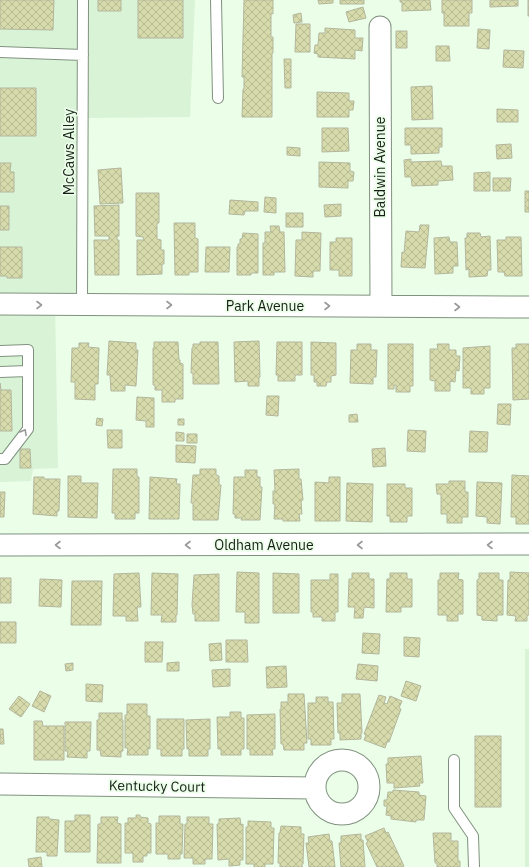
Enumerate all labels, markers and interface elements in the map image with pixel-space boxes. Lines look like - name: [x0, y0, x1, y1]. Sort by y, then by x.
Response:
- street label: McCaws Alley: [60, 109, 78, 195]
- street label: Baldwin Avenue: [371, 116, 389, 217]
- street label: Park Avenue: [226, 297, 305, 315]
- one-way arrow: [36, 301, 42, 309]
- one-way arrow: [166, 301, 172, 309]
- one-way arrow: [324, 302, 330, 310]
- one-way arrow: [454, 303, 460, 311]
- one-way arrow: [20, 429, 27, 436]
- street label: Oldham Avenue: [214, 536, 314, 554]
- one-way arrow: [487, 540, 493, 549]
- one-way arrow: [55, 541, 61, 549]
- one-way arrow: [185, 541, 191, 549]
- one-way arrow: [357, 541, 363, 549]
- street label: Kentucky Court: [109, 776, 205, 796]

